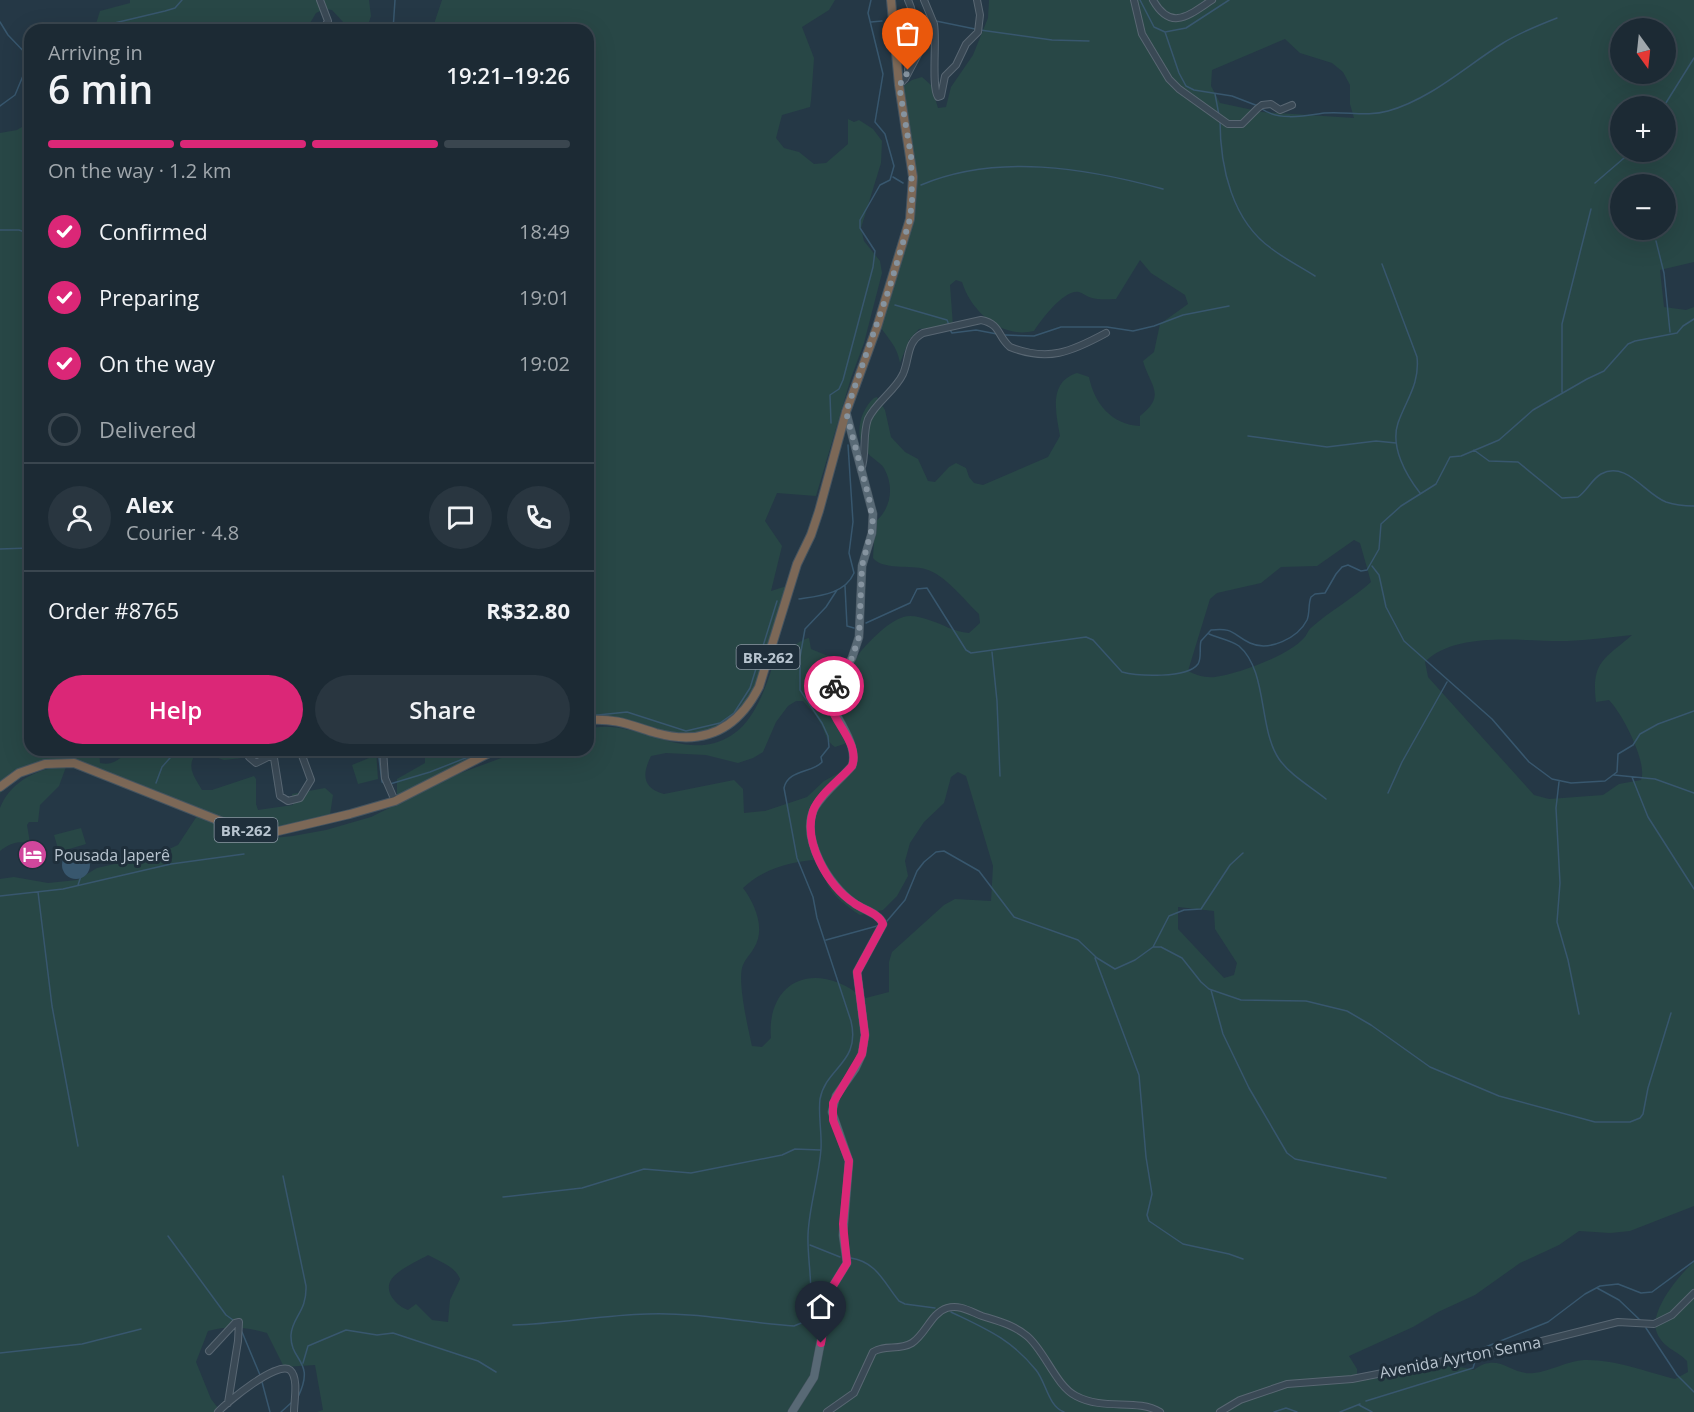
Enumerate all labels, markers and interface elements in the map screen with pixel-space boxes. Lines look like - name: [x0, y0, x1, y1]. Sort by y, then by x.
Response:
- pin: [882, 8, 933, 70]
- icon: bag: [891, 17, 924, 50]
- north arrow: [1610, 18, 1676, 84]
- map controls: [1610, 18, 1676, 240]
- text: Arriving in: [48, 39, 143, 66]
- text: 19:21–19:26: [446, 60, 570, 90]
- text: 6 min: [48, 62, 153, 115]
- button: +: [1610, 96, 1676, 162]
- text: On the way · 1.2 km: [48, 157, 231, 184]
- button: −: [1610, 174, 1676, 240]
- icon: check: [48, 215, 81, 248]
- text: Confirmed: [99, 216, 208, 246]
- text: 18:49: [519, 218, 570, 245]
- icon: check: [48, 281, 81, 314]
- text: Preparing: [99, 282, 199, 312]
- text: 19:01: [519, 284, 570, 311]
- icon: check: [48, 347, 81, 380]
- text: On the way: [99, 348, 215, 378]
- text: 19:02: [519, 350, 570, 377]
- text: Delivered: [99, 414, 197, 444]
- button: person: [48, 486, 111, 549]
- button: chat: [429, 486, 492, 549]
- button: phone: [507, 486, 570, 549]
- text: Alex: [126, 489, 174, 519]
- text: Courier · 4.8: [126, 519, 239, 546]
- text: Order #8765: [48, 595, 179, 625]
- text: R$32.80: [486, 595, 570, 625]
- road number: BR-262: [736, 645, 800, 669]
- courier: [804, 656, 864, 716]
- icon: bike: [818, 670, 851, 703]
- button: Help: [48, 675, 303, 744]
- button: Share: [315, 675, 570, 744]
- road number: BR-262: [214, 818, 278, 842]
- hotel icon: Pousada Japerê: [17, 839, 49, 871]
- place label: Pousada Japerê: [54, 844, 170, 866]
- pin: [795, 1281, 846, 1343]
- icon: home: [804, 1290, 837, 1323]
- street label: Avenida Ayrton Senna: [1377, 1331, 1543, 1383]

